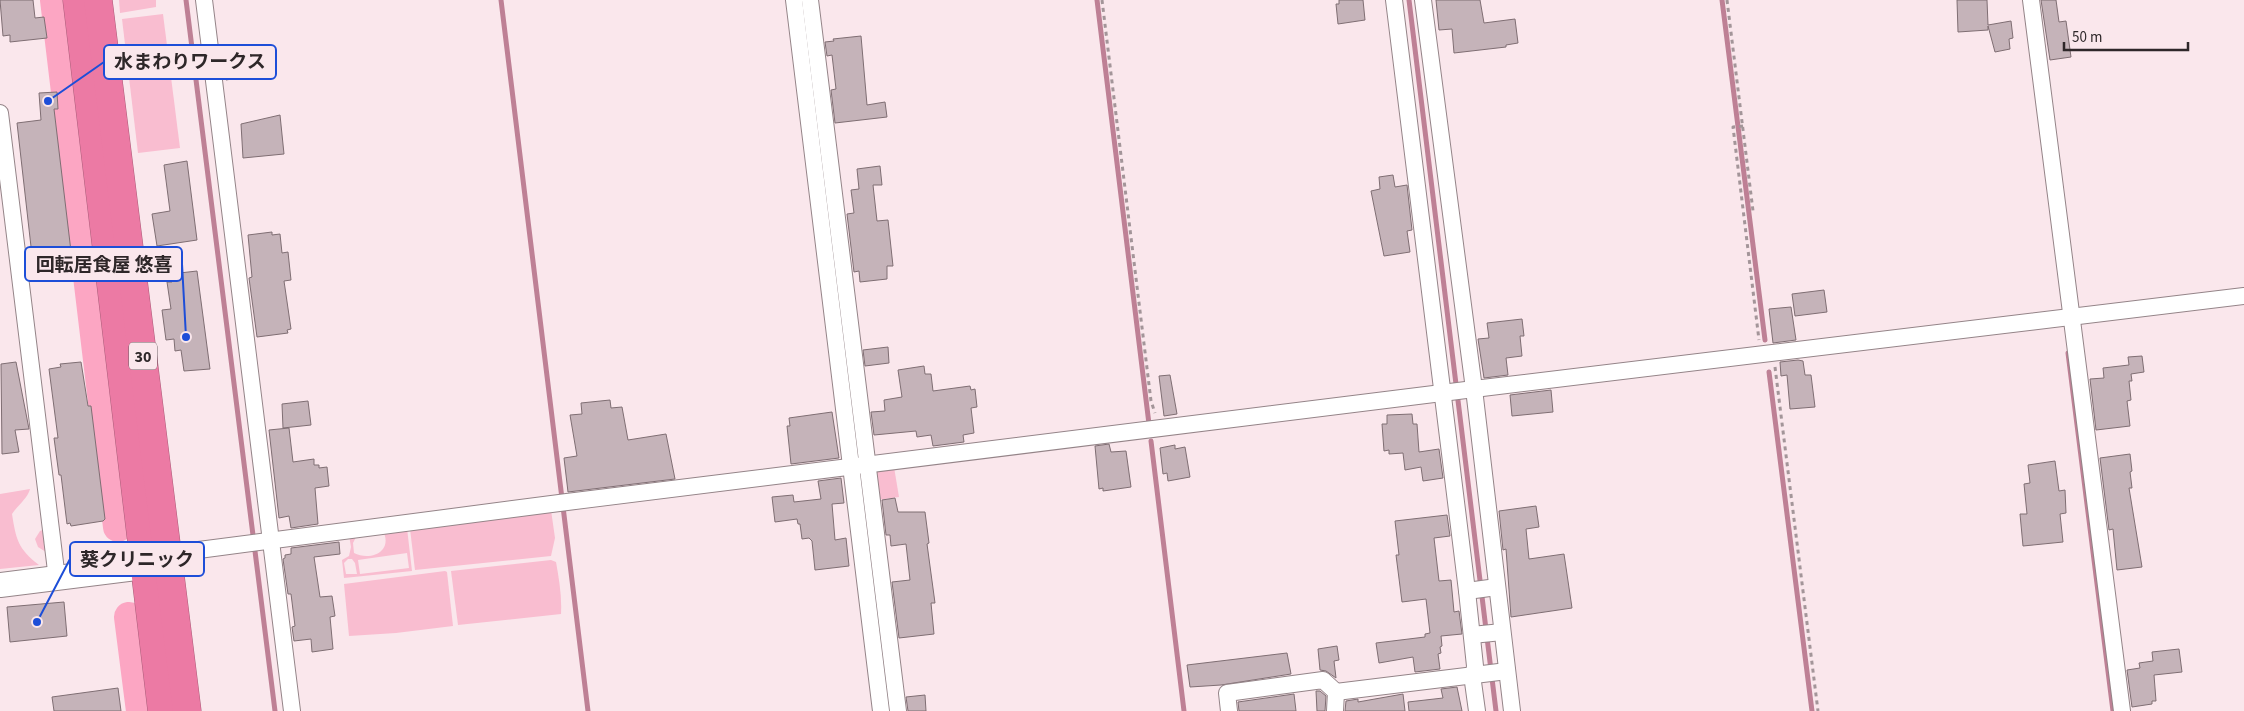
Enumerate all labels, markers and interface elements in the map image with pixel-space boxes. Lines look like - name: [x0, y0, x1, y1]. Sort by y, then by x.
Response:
- scale bar: [2064, 20, 2188, 52]
- text: 50 m: [2072, 27, 2102, 48]
- callout: 水まわりワークス: [104, 45, 276, 79]
- text: 水まわりワークス: [114, 49, 266, 76]
- callout: 回転居食屋 悠喜: [25, 247, 182, 281]
- text: 回転居食屋 悠喜: [36, 252, 172, 279]
- road number: 30: [129, 342, 157, 370]
- callout: 葵クリニック: [70, 542, 204, 576]
- text: 葵クリニック: [80, 547, 194, 574]

